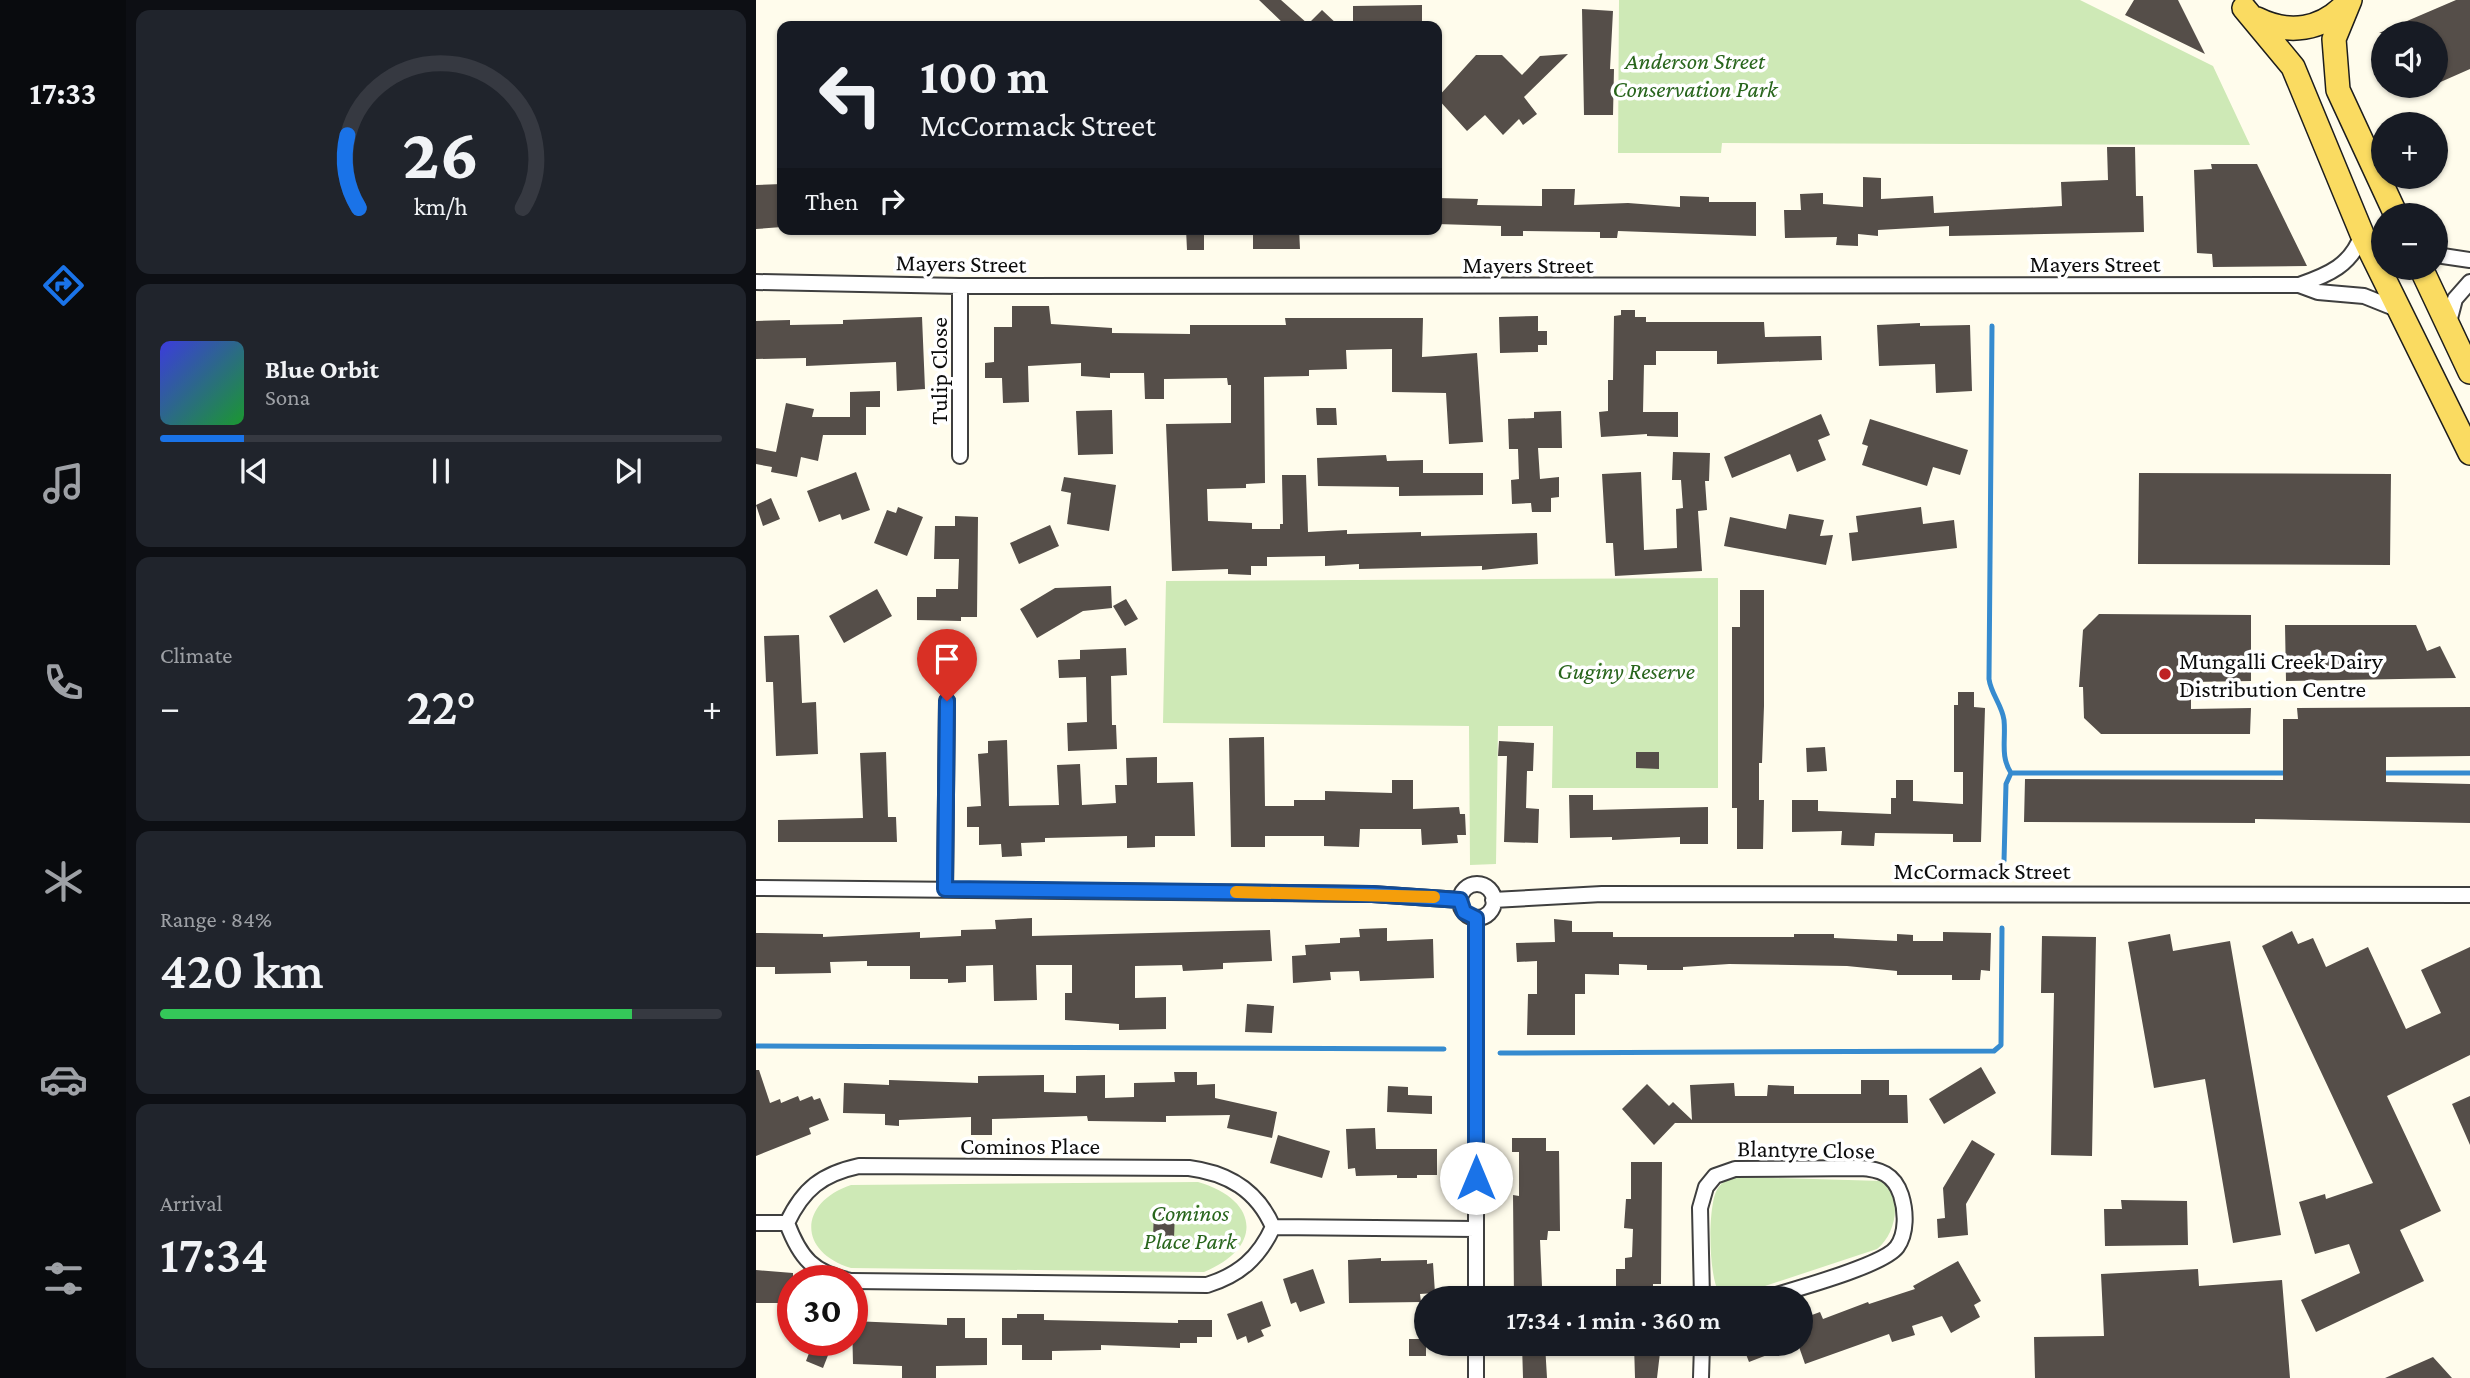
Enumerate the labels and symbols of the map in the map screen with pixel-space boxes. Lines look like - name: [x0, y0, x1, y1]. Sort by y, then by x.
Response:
- park label: Anderson Street Conservation Park: [1612, 47, 1779, 102]
- street label: Mayers Street: [895, 248, 1028, 278]
- street label: Mayers Street: [2030, 250, 2161, 277]
- street label: Mayers Street: [1463, 251, 1594, 278]
- street label: Tulip Close: [925, 317, 952, 425]
- pin: [917, 629, 977, 701]
- place label: Mungalli Creek Dairy Distribution Centre: [2179, 647, 2384, 702]
- park label: Guginy Reserve: [1557, 657, 1695, 684]
- marker: Mungalli Creek Dairy Distribution Centre: [2157, 666, 2173, 682]
- street label: McCormack Street: [1894, 857, 2071, 884]
- street label: Cominos Place: [960, 1132, 1100, 1159]
- street label: Blantyre Close: [1737, 1134, 1875, 1164]
- position arrow: [1439, 1141, 1513, 1215]
- park label: Cominos Place Park: [1144, 1199, 1238, 1254]
- speed limit sign: 30: [777, 1265, 868, 1356]

